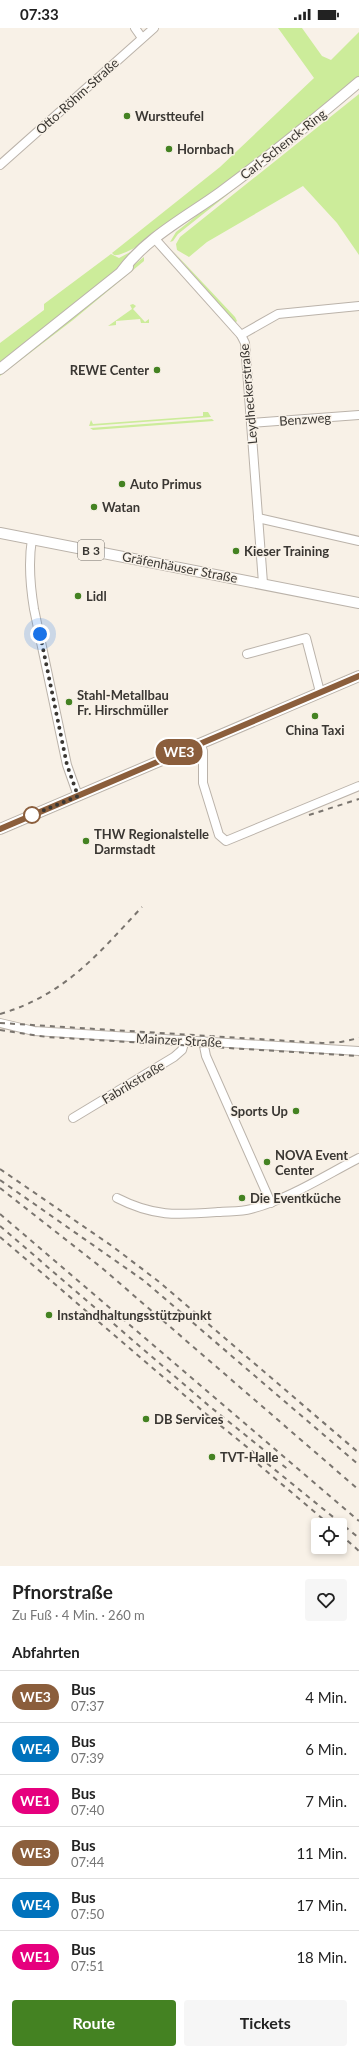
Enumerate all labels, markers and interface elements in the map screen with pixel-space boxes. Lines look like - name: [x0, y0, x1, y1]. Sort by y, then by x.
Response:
- text: 07:33: [20, 5, 59, 23]
- street label: Otto-Röhm-Straße: [32, 54, 122, 137]
- street label: Carl-Schenck-Ring: [237, 105, 329, 183]
- place label: Wurstteufel: [135, 108, 204, 124]
- marker: Wurstteufel: [122, 111, 132, 121]
- place label: Hornbach: [177, 141, 234, 157]
- marker: Hornbach: [164, 144, 174, 154]
- street label: Leydheckerstraße: [236, 343, 260, 445]
- place label: REWE Center: [70, 362, 149, 378]
- marker: REWE Center: [152, 365, 162, 375]
- street label: Benzweg: [278, 409, 332, 429]
- place label: Auto Primus: [129, 476, 202, 492]
- marker: Auto Primus: [117, 479, 127, 489]
- place label: Watan: [102, 499, 140, 515]
- marker: Watan: [89, 502, 99, 512]
- road number: B 3: [78, 540, 104, 560]
- place label: Kieser Training: [244, 543, 329, 559]
- marker: Kieser Training: [231, 546, 241, 556]
- street label: Gräfenhäuser Straße: [121, 548, 239, 586]
- place label: Lidl: [86, 588, 107, 604]
- marker: Lidl: [73, 591, 83, 601]
- your location: [30, 624, 50, 644]
- place label: Stahl-Metallbau Fr. Hirschmüller: [77, 687, 169, 718]
- marker: Stahl-Metallbau Fr. Hirschmüller: [64, 697, 74, 707]
- marker: China Taxi: [310, 711, 320, 721]
- place label: China Taxi: [286, 722, 344, 738]
- line badge: WE3: [156, 739, 202, 765]
- text: WE3: [164, 743, 194, 760]
- unlabelled marker: [23, 806, 41, 824]
- place label: THW Regionalstelle Darmstadt: [94, 826, 209, 857]
- marker: THW Regionalstelle Darmstadt: [81, 836, 91, 846]
- street label: Mainzer Straße: [136, 1030, 223, 1050]
- street label: Fabrikstraße: [99, 1057, 167, 1107]
- place label: Sports Up: [231, 1103, 288, 1119]
- marker: Sports Up: [291, 1106, 301, 1116]
- place label: NOVA Event Center: [275, 1147, 348, 1178]
- marker: NOVA Event Center: [262, 1157, 272, 1167]
- place label: Die Eventküche: [250, 1190, 341, 1206]
- marker: Die Eventküche: [237, 1193, 247, 1203]
- place label: Instandhaltungsstützpunkt: [57, 1307, 212, 1323]
- marker: Instandhaltungsstützpunkt: [44, 1310, 54, 1320]
- place label: DB Services: [154, 1411, 224, 1427]
- marker: DB Services: [141, 1414, 151, 1424]
- place label: TVT-Halle: [220, 1449, 279, 1465]
- marker: TVT-Halle: [207, 1452, 217, 1462]
- map controls: [311, 1518, 347, 1554]
- button: locate: [311, 1518, 347, 1554]
- button: heart: [305, 1579, 347, 1621]
- text: Pfnorstraße: [12, 1580, 113, 1603]
- text: Zu Fuß · 4 Min. · 260 m: [12, 1607, 145, 1623]
- text: Abfahrten: [12, 1643, 80, 1661]
- text: Bus: [71, 1680, 96, 1698]
- text: WE3: [20, 1688, 51, 1705]
- text: 4 Min.: [305, 1688, 347, 1706]
- text: 07:37: [71, 1698, 104, 1714]
- text: Bus: [71, 1732, 96, 1750]
- text: WE4: [20, 1740, 51, 1757]
- text: 6 Min.: [305, 1740, 347, 1758]
- text: 07:39: [71, 1750, 104, 1766]
- text: Bus: [71, 1784, 96, 1802]
- text: WE1: [20, 1792, 51, 1809]
- text: 7 Min.: [305, 1792, 347, 1810]
- text: 07:40: [71, 1802, 104, 1818]
- text: Bus: [71, 1836, 96, 1854]
- text: WE3: [20, 1844, 51, 1861]
- text: 11 Min.: [296, 1844, 347, 1862]
- text: 07:44: [71, 1854, 104, 1870]
- text: Bus: [71, 1888, 96, 1906]
- text: WE4: [20, 1896, 51, 1913]
- text: 17 Min.: [296, 1896, 347, 1914]
- text: 07:50: [71, 1906, 104, 1922]
- text: Bus: [71, 1940, 96, 1958]
- text: WE1: [20, 1948, 51, 1965]
- text: 18 Min.: [296, 1948, 347, 1966]
- text: 07:51: [71, 1958, 104, 1974]
- button: Route: [12, 2000, 176, 2046]
- button: Tickets: [184, 2000, 347, 2046]

